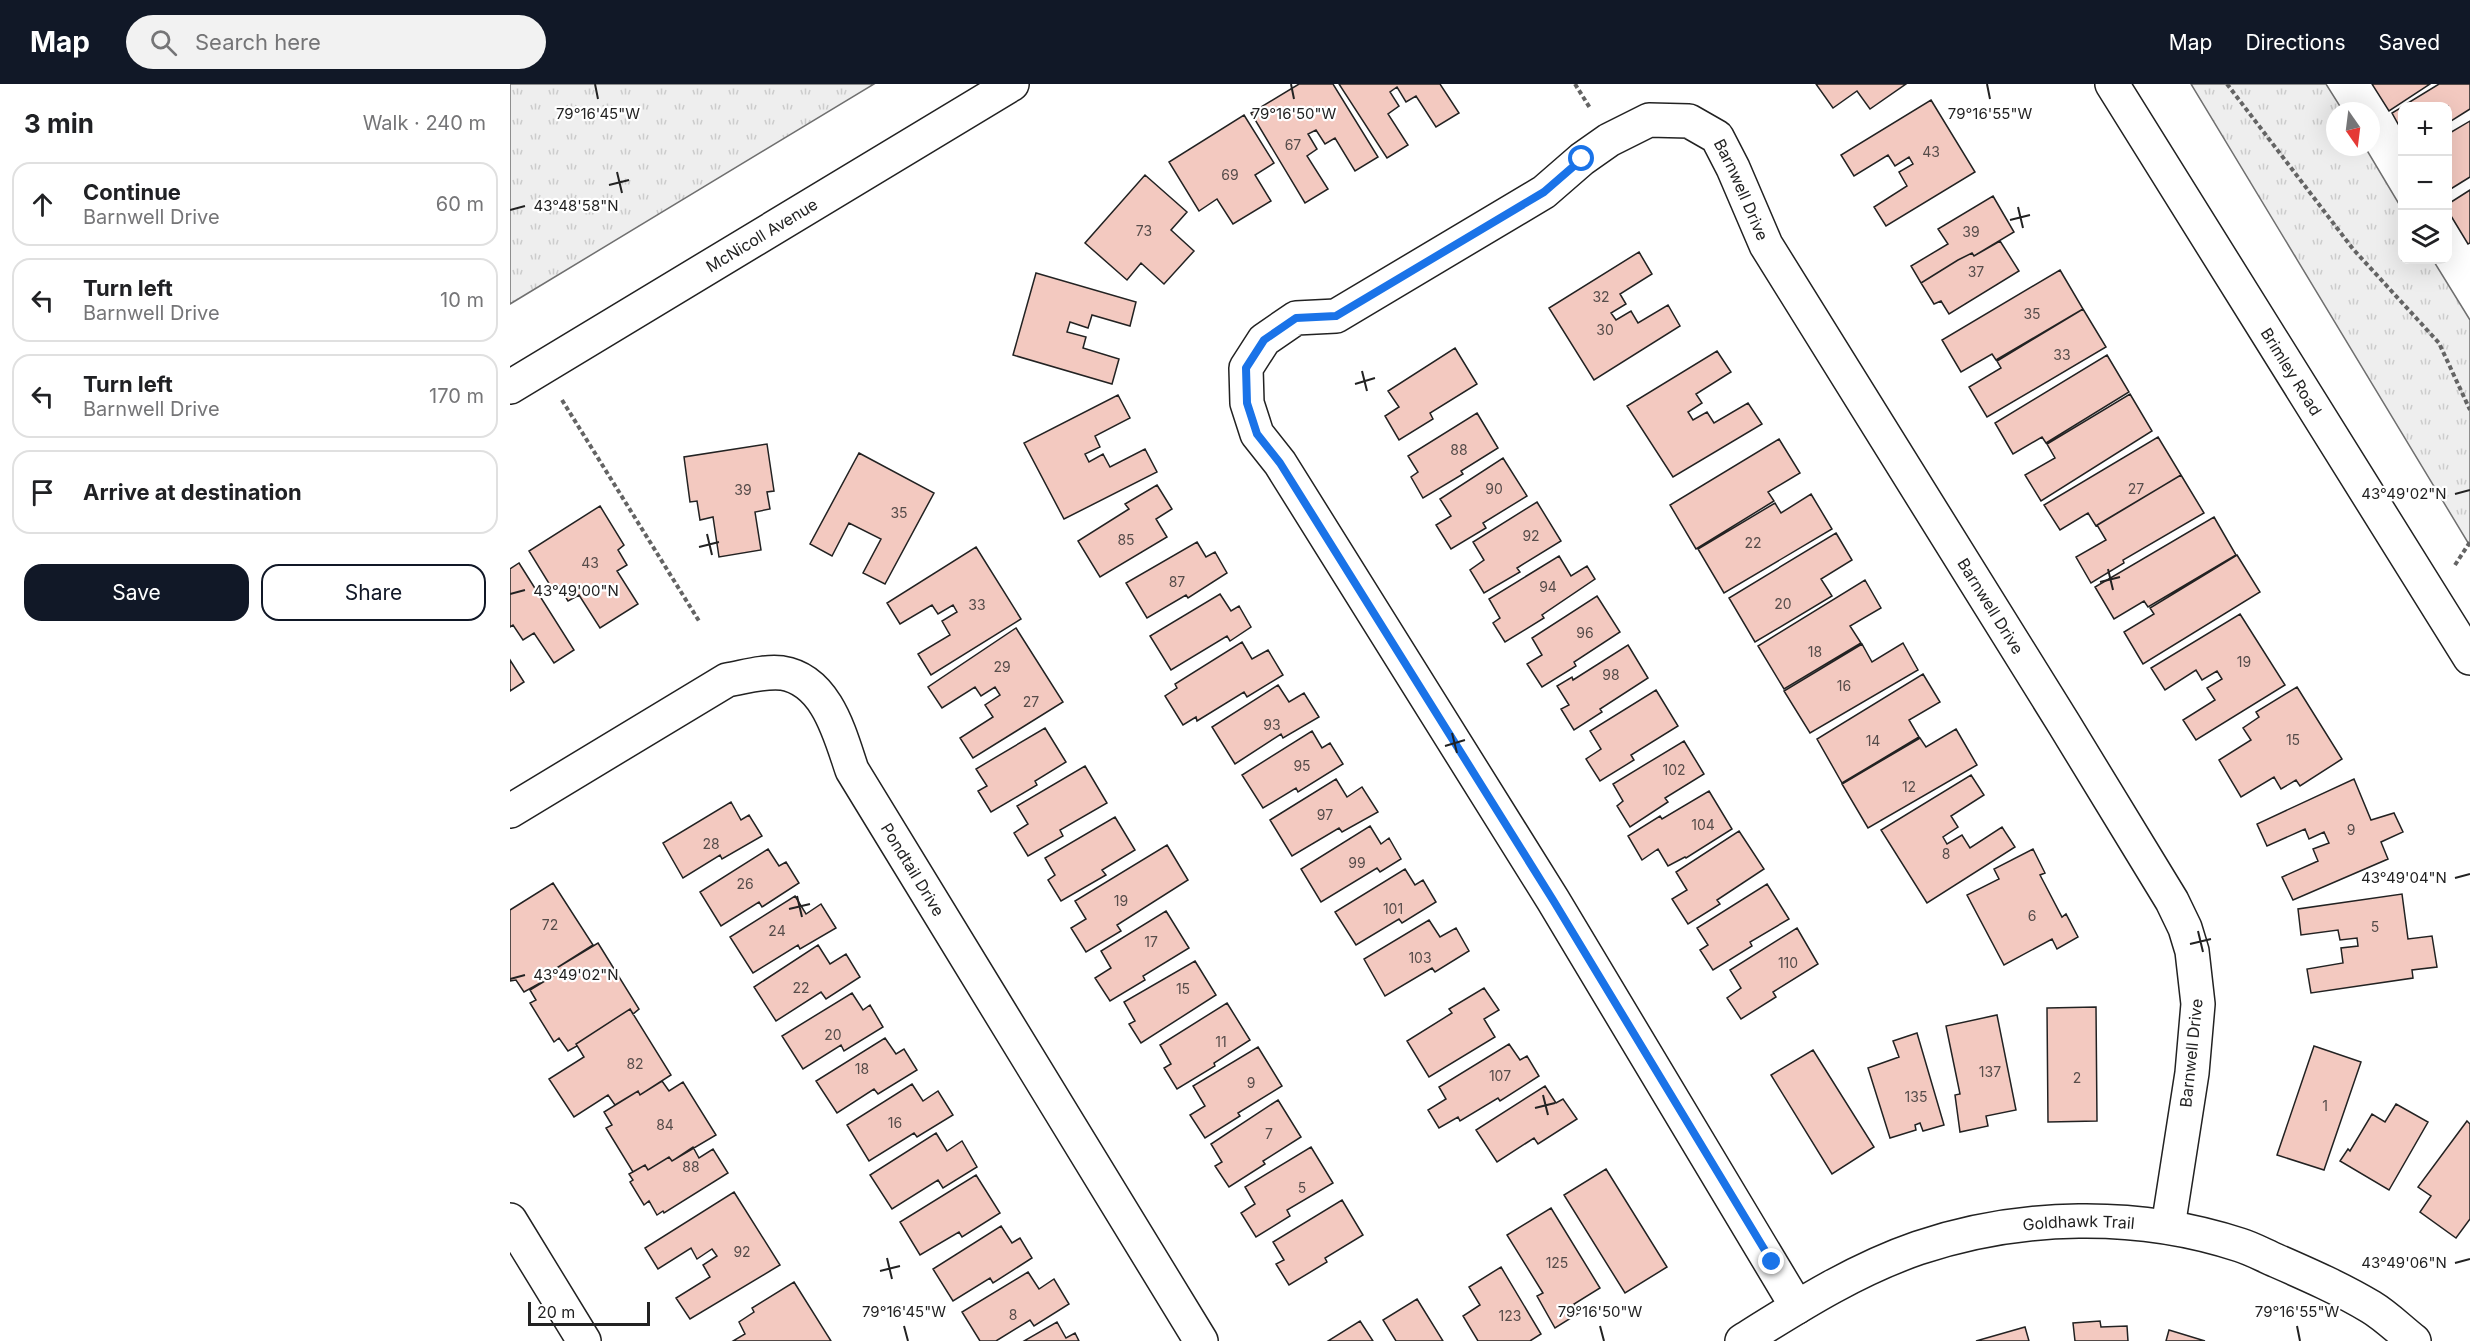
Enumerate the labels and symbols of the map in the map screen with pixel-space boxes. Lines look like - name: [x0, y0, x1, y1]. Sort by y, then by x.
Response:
- north arrow: [2326, 102, 2380, 156]
- text: 79°16'45"W: [556, 104, 640, 123]
- text: 79°16'50"W: [1252, 104, 1337, 123]
- text: 79°16'55"W: [1948, 104, 2032, 123]
- street label: Barnwell Drive: [1710, 135, 1773, 243]
- house number: 67: [1285, 136, 1301, 153]
- house number: 43: [1922, 143, 1940, 160]
- route start: [1568, 145, 1594, 171]
- house number: 69: [1221, 166, 1239, 183]
- street label: McNicoll Avenue: [702, 194, 821, 276]
- text: 43°48'58"N: [533, 196, 619, 215]
- house number: 73: [1136, 222, 1152, 239]
- house number: 39: [1962, 223, 1980, 240]
- house number: 37: [1968, 263, 1984, 280]
- house number: 32: [1592, 288, 1610, 305]
- house number: 35: [2023, 305, 2041, 322]
- house number: 30: [1596, 321, 1614, 338]
- street label: Brimley Road: [2257, 324, 2326, 419]
- house number: 33: [2053, 346, 2071, 363]
- house number: 88: [1450, 441, 1468, 458]
- house number: 90: [1485, 480, 1503, 497]
- house number: 27: [2128, 480, 2144, 497]
- house number: 39: [734, 481, 752, 498]
- text: 43°49'02"N: [2361, 484, 2447, 503]
- house number: 35: [890, 504, 908, 521]
- house number: 92: [1522, 527, 1540, 544]
- house number: 85: [1117, 531, 1135, 548]
- house number: 22: [1744, 534, 1762, 551]
- house number: 43: [581, 554, 599, 571]
- street label: Barnwell Drive: [1953, 554, 2028, 658]
- house number: 87: [1169, 573, 1185, 590]
- house number: 94: [1539, 578, 1557, 595]
- text: 43°49'00"N: [533, 581, 619, 600]
- house number: 20: [1774, 595, 1792, 612]
- house number: 33: [968, 596, 986, 613]
- house number: 96: [1576, 624, 1594, 641]
- house number: 18: [1808, 643, 1822, 660]
- house number: 19: [2237, 653, 2251, 670]
- house number: 29: [993, 658, 1011, 675]
- house number: 98: [1602, 666, 1620, 683]
- house number: 16: [1837, 677, 1851, 694]
- house number: 27: [1023, 693, 1039, 710]
- house number: 93: [1263, 716, 1281, 733]
- house number: 15: [2286, 731, 2300, 748]
- house number: 14: [1866, 732, 1880, 749]
- house number: 95: [1293, 757, 1311, 774]
- house number: 102: [1662, 761, 1686, 778]
- house number: 12: [1902, 778, 1916, 795]
- house number: 97: [1317, 806, 1333, 823]
- house number: 104: [1691, 816, 1715, 833]
- street label: Pondtail Drive: [877, 819, 949, 920]
- house number: 9: [2347, 821, 2355, 838]
- house number: 28: [702, 835, 720, 852]
- house number: 8: [1942, 845, 1950, 862]
- house number: 99: [1348, 854, 1366, 871]
- text: 43°49'04"N: [2361, 868, 2447, 887]
- house number: 26: [736, 875, 754, 892]
- house number: 19: [1114, 892, 1128, 909]
- house number: 101: [1383, 900, 1403, 917]
- house number: 6: [2028, 907, 2036, 924]
- house number: 72: [542, 916, 558, 933]
- house number: 5: [2371, 918, 2379, 935]
- house number: 24: [768, 922, 786, 939]
- house number: 17: [1144, 933, 1158, 950]
- house number: 103: [1408, 949, 1432, 966]
- house number: 110: [1778, 954, 1798, 971]
- text: 43°49'02"N: [533, 965, 619, 984]
- house number: 22: [792, 979, 810, 996]
- house number: 15: [1176, 980, 1190, 997]
- street label: Barnwell Drive: [2175, 998, 2207, 1108]
- house number: 20: [824, 1026, 842, 1043]
- house number: 11: [1215, 1033, 1227, 1050]
- house number: 82: [626, 1055, 644, 1072]
- house number: 18: [855, 1060, 869, 1077]
- house number: 137: [1979, 1063, 2001, 1080]
- house number: 107: [1489, 1067, 1511, 1084]
- house number: 2: [2073, 1069, 2081, 1086]
- house number: 9: [1247, 1074, 1255, 1091]
- house number: 135: [1905, 1088, 1927, 1105]
- house number: 1: [2322, 1097, 2328, 1114]
- house number: 16: [888, 1114, 902, 1131]
- house number: 84: [656, 1116, 674, 1133]
- house number: 7: [1265, 1125, 1273, 1142]
- house number: 88: [682, 1158, 700, 1175]
- house number: 5: [1298, 1179, 1306, 1196]
- street label: Goldhawk Trail: [2022, 1211, 2136, 1235]
- house number: 92: [733, 1243, 751, 1260]
- route end: [1758, 1248, 1784, 1274]
- text: 43°49'06"N: [2361, 1253, 2447, 1272]
- house number: 125: [1546, 1254, 1568, 1271]
- scale bar: [528, 1299, 650, 1326]
- text: 79°16'45"W: [862, 1302, 946, 1321]
- text: 79°16'50"W: [1558, 1302, 1643, 1321]
- text: 79°16'55"W: [2255, 1302, 2339, 1321]
- house number: 8: [1009, 1306, 1017, 1323]
- house number: 123: [1499, 1307, 1521, 1324]

